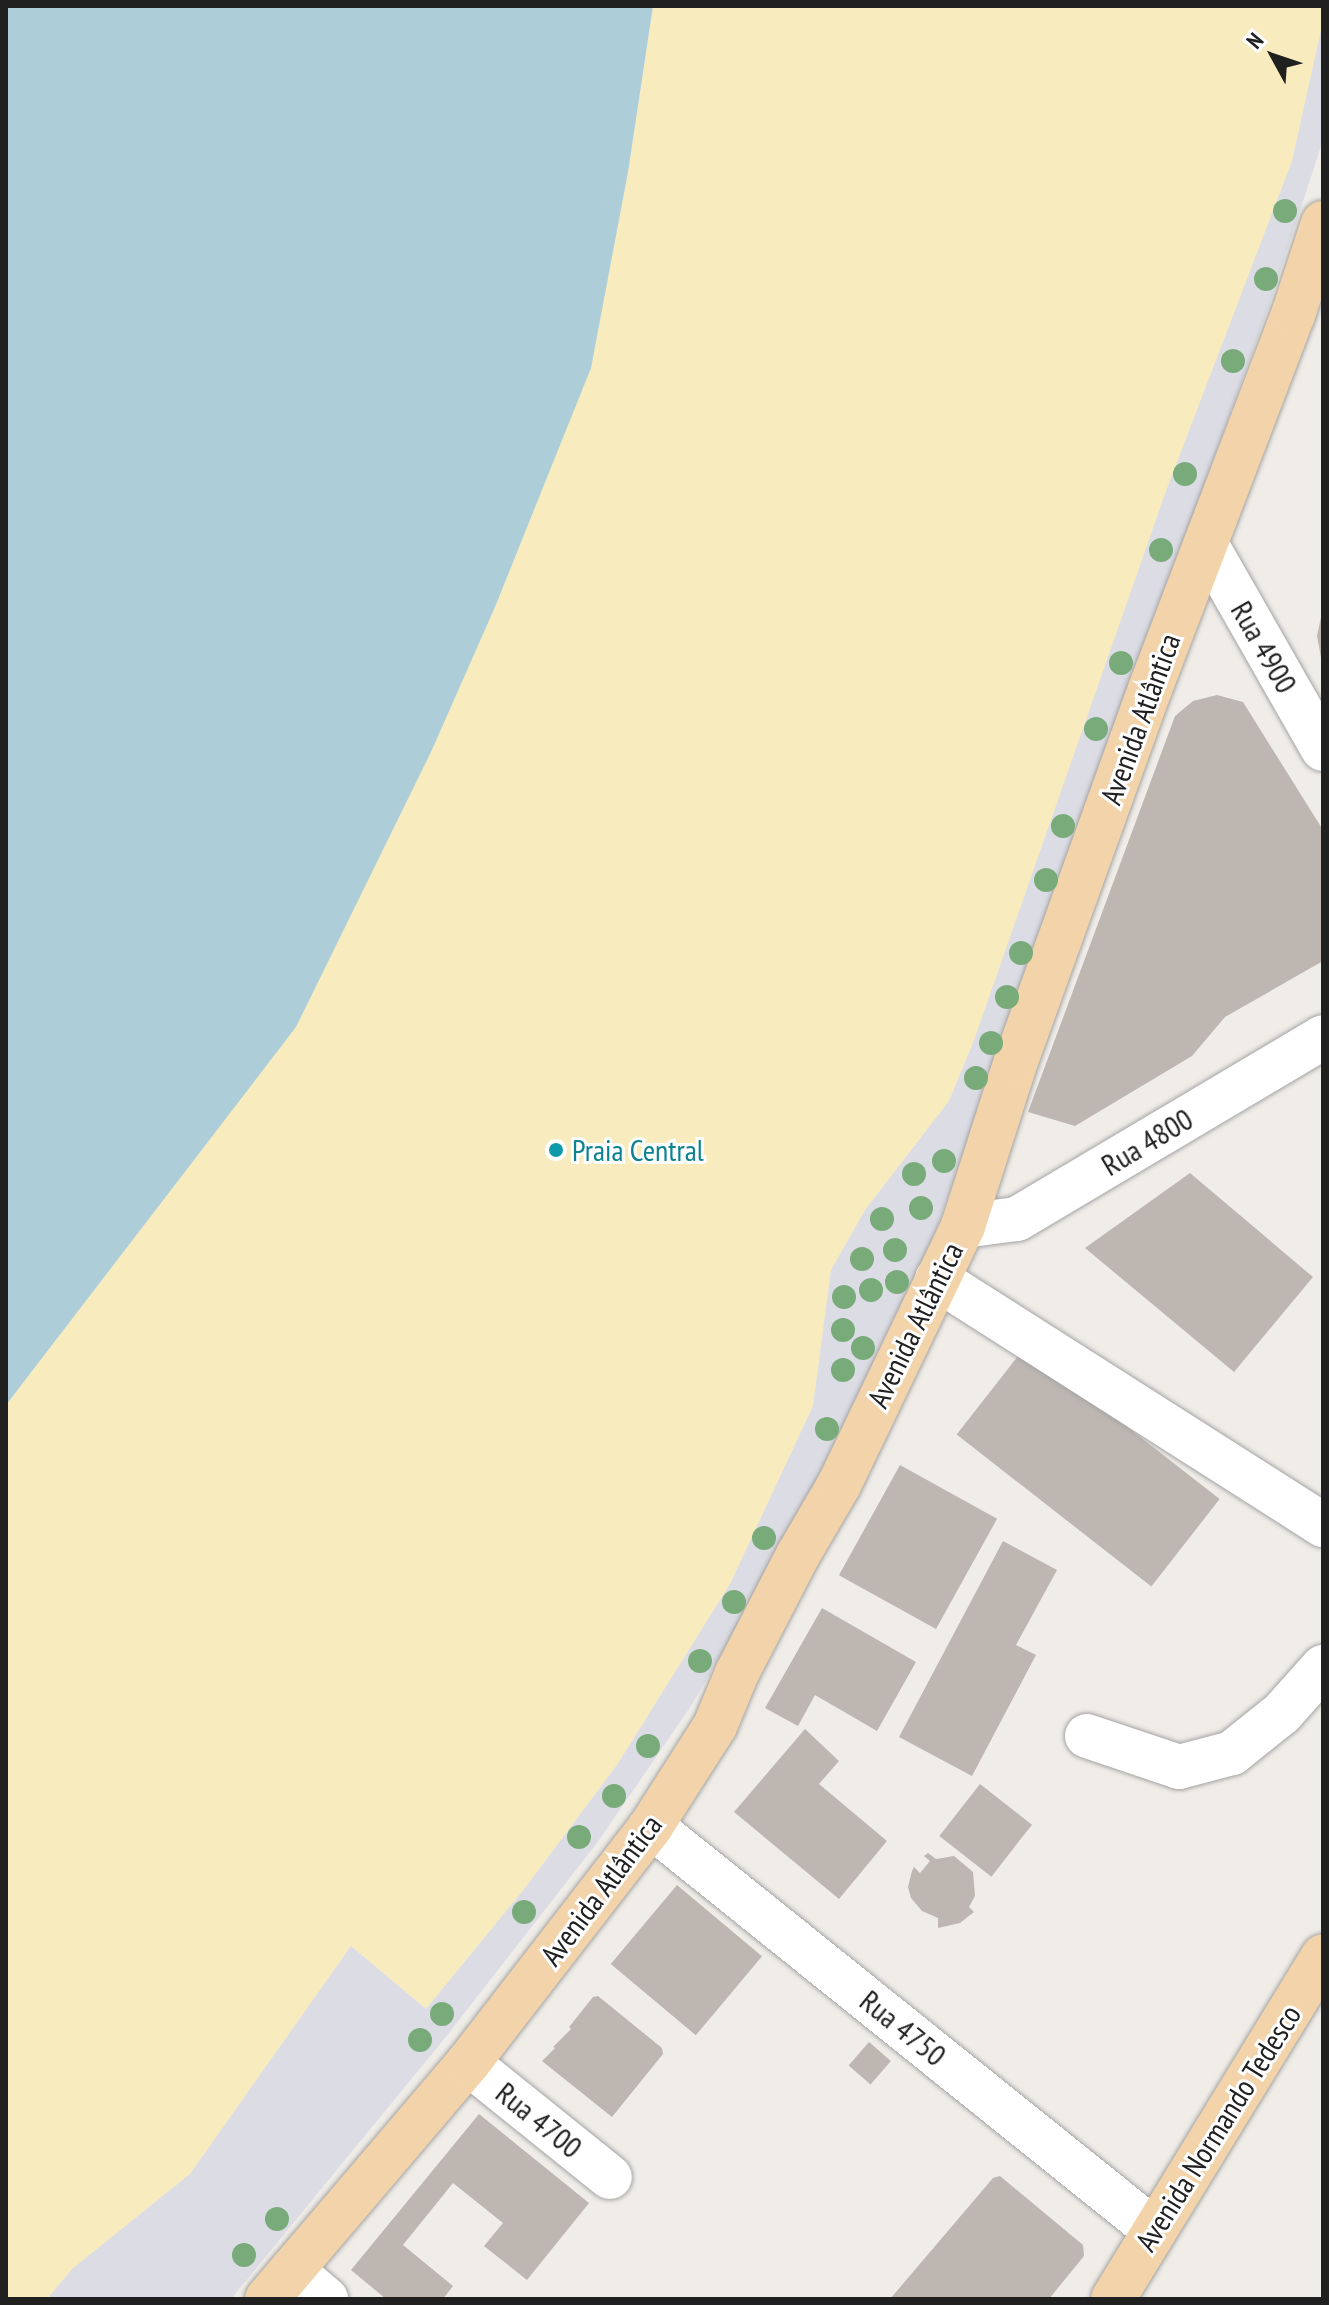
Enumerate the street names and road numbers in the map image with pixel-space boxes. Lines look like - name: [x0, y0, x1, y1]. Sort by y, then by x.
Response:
- street label: Rua 4900: [1223, 595, 1305, 699]
- street label: Avenida Atlântica: [1092, 628, 1188, 810]
- street label: Rua 4800: [1095, 1101, 1199, 1183]
- street label: Avenida Atlântica: [859, 1236, 971, 1414]
- street label: Avenida Atlântica: [532, 1807, 670, 1973]
- street label: Rua 4750: [853, 1983, 953, 2073]
- street label: Avenida Normando Tedesco: [1127, 1998, 1309, 2258]
- street label: Rua 4700: [489, 2075, 589, 2165]

